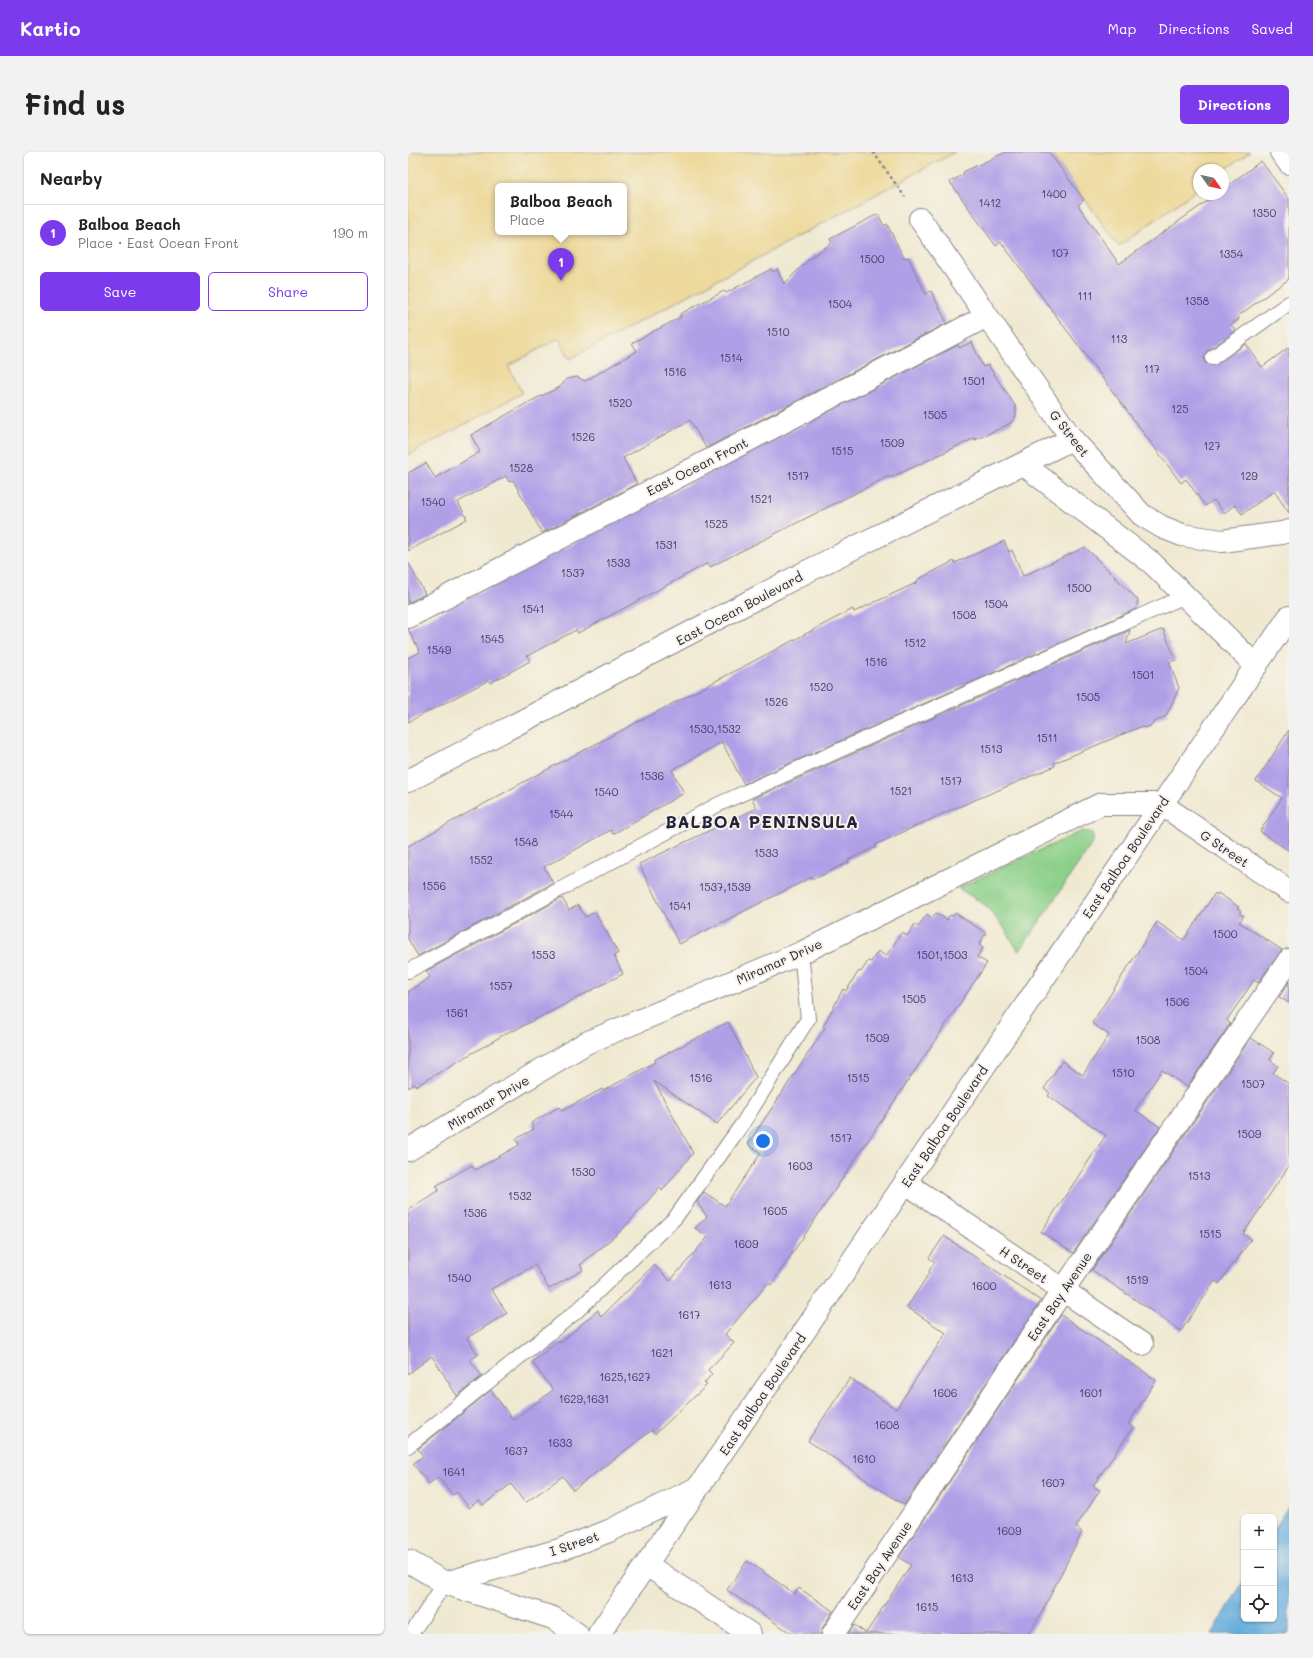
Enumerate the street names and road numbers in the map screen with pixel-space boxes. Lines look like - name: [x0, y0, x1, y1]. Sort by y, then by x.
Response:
- street label: G Street: [1046, 406, 1094, 460]
- street label: East Ocean Front: [643, 433, 751, 499]
- street label: East Ocean Boulevard: [673, 567, 805, 649]
- street label: East Balboa Boulevard: [1078, 793, 1172, 921]
- street label: G Street: [1197, 826, 1253, 871]
- street label: Miramar Drive: [733, 934, 825, 988]
- street label: East Balboa Boulevard: [897, 1062, 991, 1190]
- street label: Miramar Drive: [444, 1071, 532, 1133]
- street label: H Street: [997, 1242, 1052, 1287]
- street label: East Bay Avenue: [1023, 1248, 1095, 1344]
- street label: East Balboa Boulevard: [715, 1330, 809, 1458]
- street label: East Bay Avenue: [843, 1517, 915, 1613]
- street label: I Street: [547, 1527, 601, 1559]

